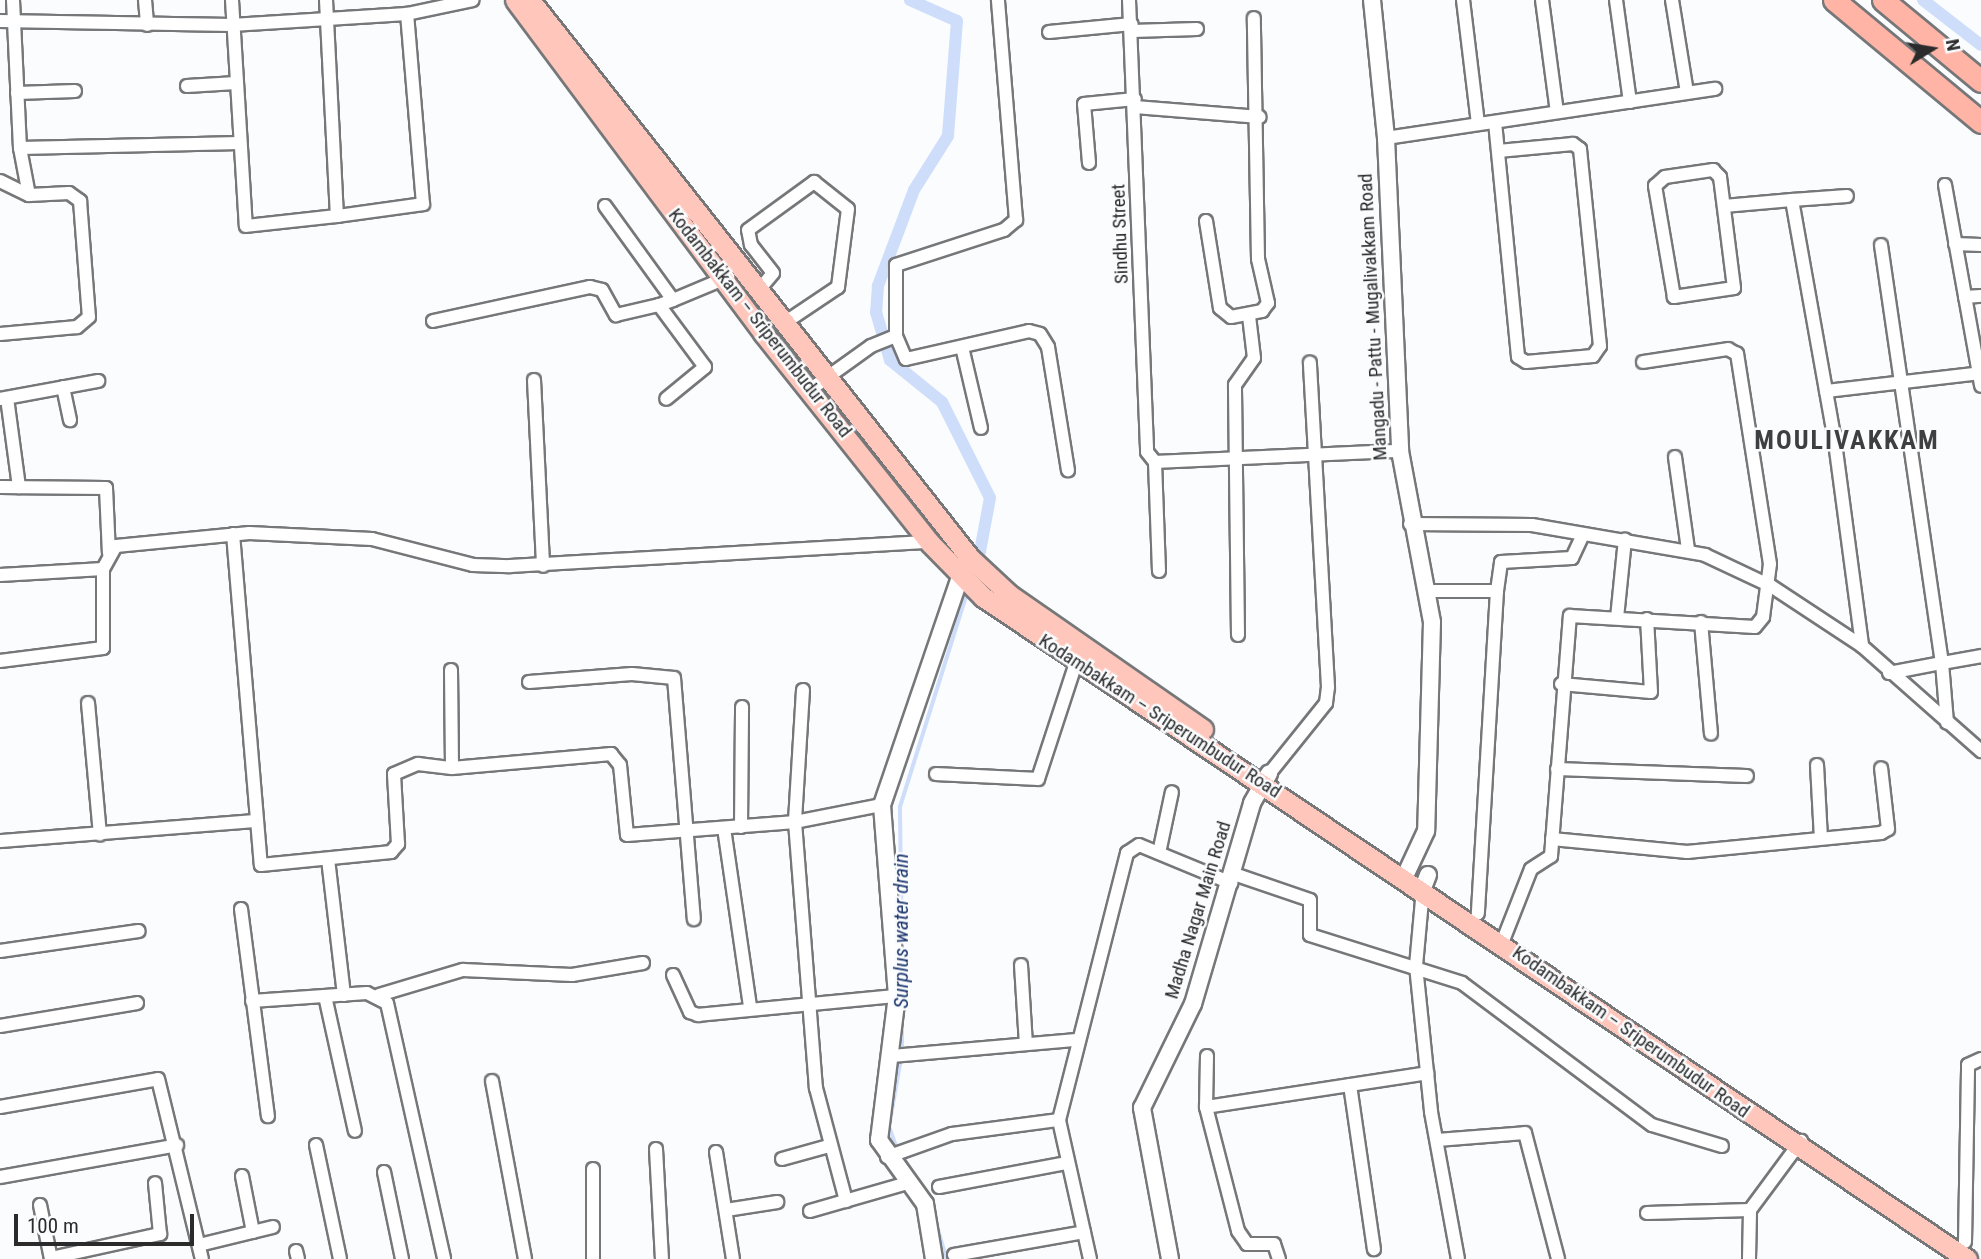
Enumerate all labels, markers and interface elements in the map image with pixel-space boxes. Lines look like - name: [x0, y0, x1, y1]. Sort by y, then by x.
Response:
- north arrow: [1897, 14, 1967, 84]
- text: N: [1941, 37, 1966, 53]
- street label: Mangadu - Pattu - Mugalivakkam Road: [1354, 173, 1392, 461]
- street label: Sindhu Street: [1107, 184, 1133, 284]
- street label: Kodambakkam – Sriperumbudur Road: [664, 204, 856, 442]
- district label: MOULIVAKKAM: [1756, 425, 1938, 457]
- street label: Kodambakkam – Sriperumbudur Road: [1035, 629, 1285, 803]
- street label: Madha Nagar Main Road: [1160, 818, 1236, 1002]
- water label: Surplus water drain: [888, 853, 914, 1009]
- street label: Kodambakkam – Sriperumbudur Road: [1508, 941, 1754, 1123]
- scale bar: [18, 1200, 198, 1244]
- text: 100 m: [27, 1214, 79, 1238]

